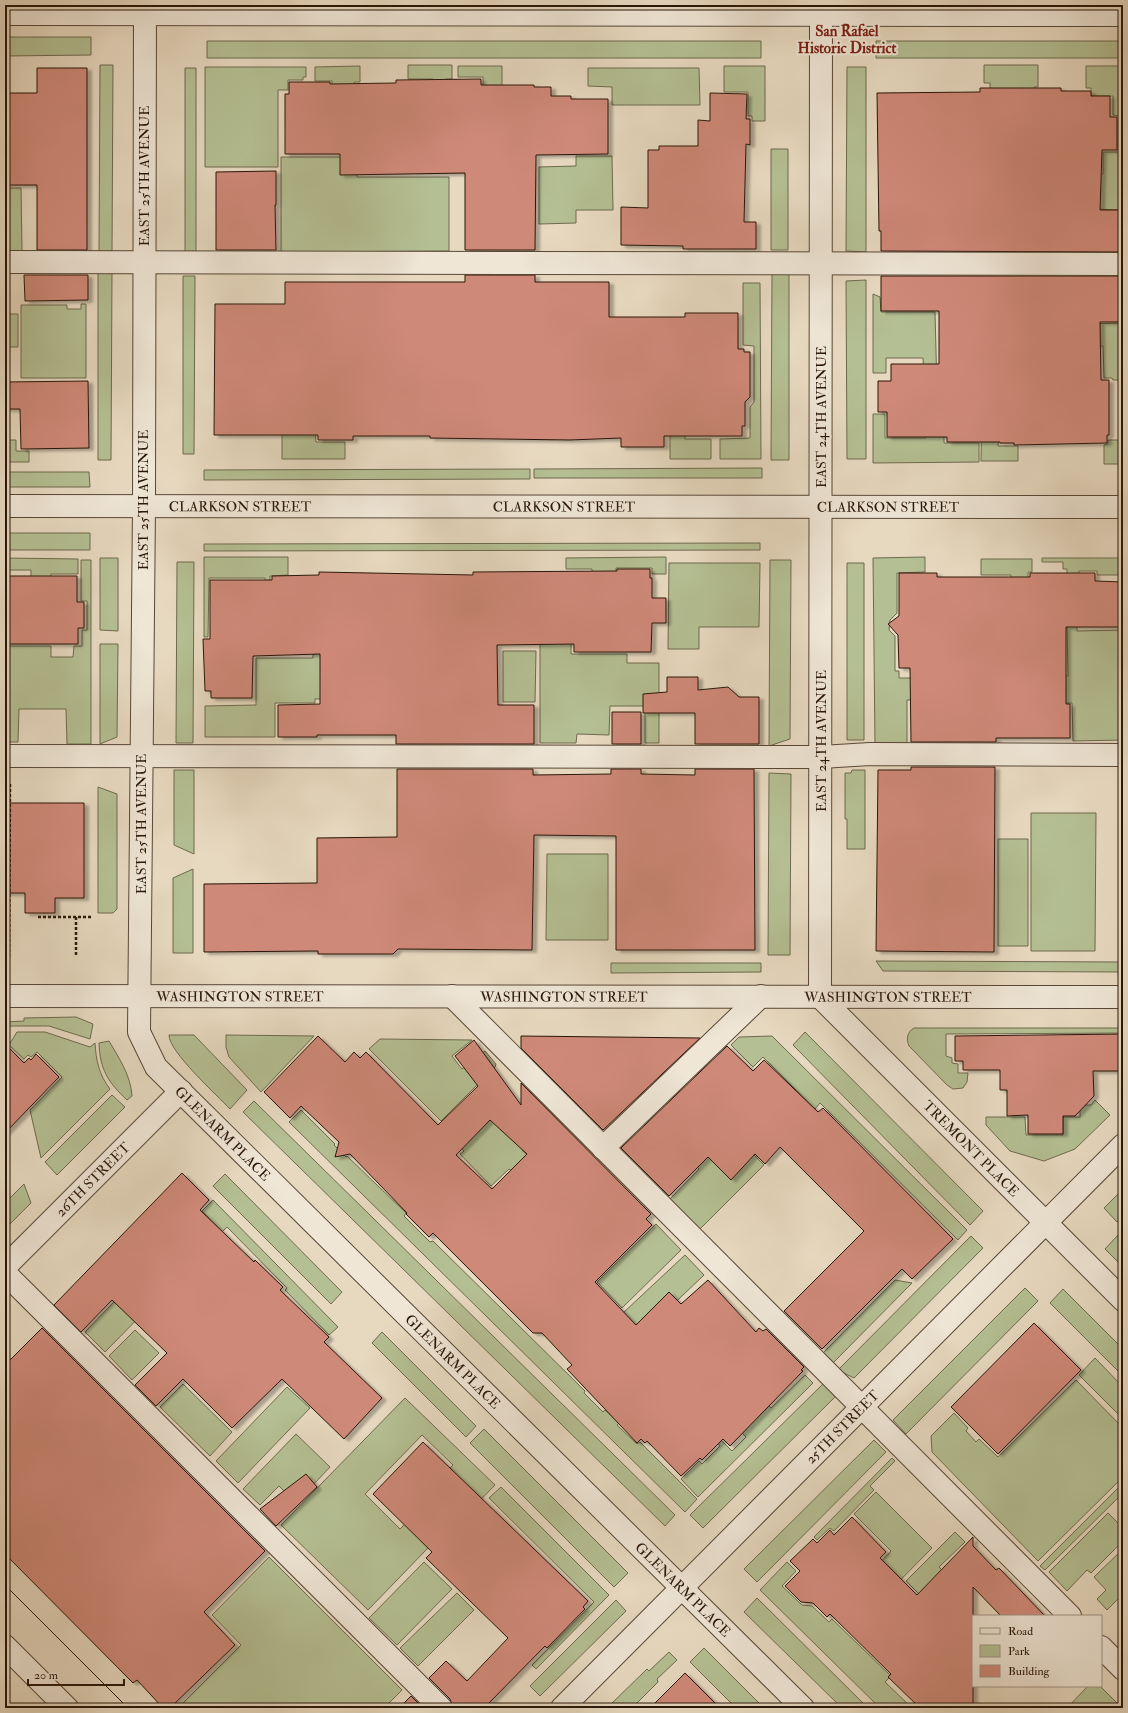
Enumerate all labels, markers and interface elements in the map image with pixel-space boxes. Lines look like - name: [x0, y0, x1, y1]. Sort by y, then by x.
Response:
- district label: San Rafael Historic District: [798, 22, 897, 58]
- street label: EAST 25TH AVENUE: [136, 106, 153, 246]
- street label: EAST 24TH AVENUE: [813, 346, 830, 488]
- street label: EAST 25TH AVENUE: [135, 430, 152, 570]
- street label: CLARKSON STREET: [169, 498, 312, 515]
- street label: CLARKSON STREET: [493, 498, 636, 515]
- street label: CLARKSON STREET: [817, 498, 960, 515]
- street label: EAST 24TH AVENUE: [813, 670, 830, 812]
- street label: EAST 25TH AVENUE: [133, 754, 150, 894]
- street label: WASHINGTON STREET: [155, 988, 324, 1005]
- street label: WASHINGTON STREET: [479, 988, 648, 1005]
- street label: WASHINGTON STREET: [803, 988, 972, 1005]
- street label: GLENARM PLACE: [172, 1082, 274, 1184]
- street label: TREMONT PLACE: [920, 1097, 1023, 1200]
- street label: 26TH STREET: [52, 1138, 134, 1220]
- street label: GLENARM PLACE: [402, 1310, 504, 1412]
- street label: 25TH STREET: [802, 1386, 883, 1467]
- street label: GLENARM PLACE: [632, 1538, 734, 1640]
- legend: [972, 1615, 1102, 1687]
- text: Road: [1008, 1624, 1033, 1639]
- text: Park: [1008, 1644, 1030, 1659]
- scale bar: [28, 1661, 124, 1687]
- text: Building: [1008, 1664, 1051, 1679]
- text: 20 m: [34, 1668, 59, 1683]

